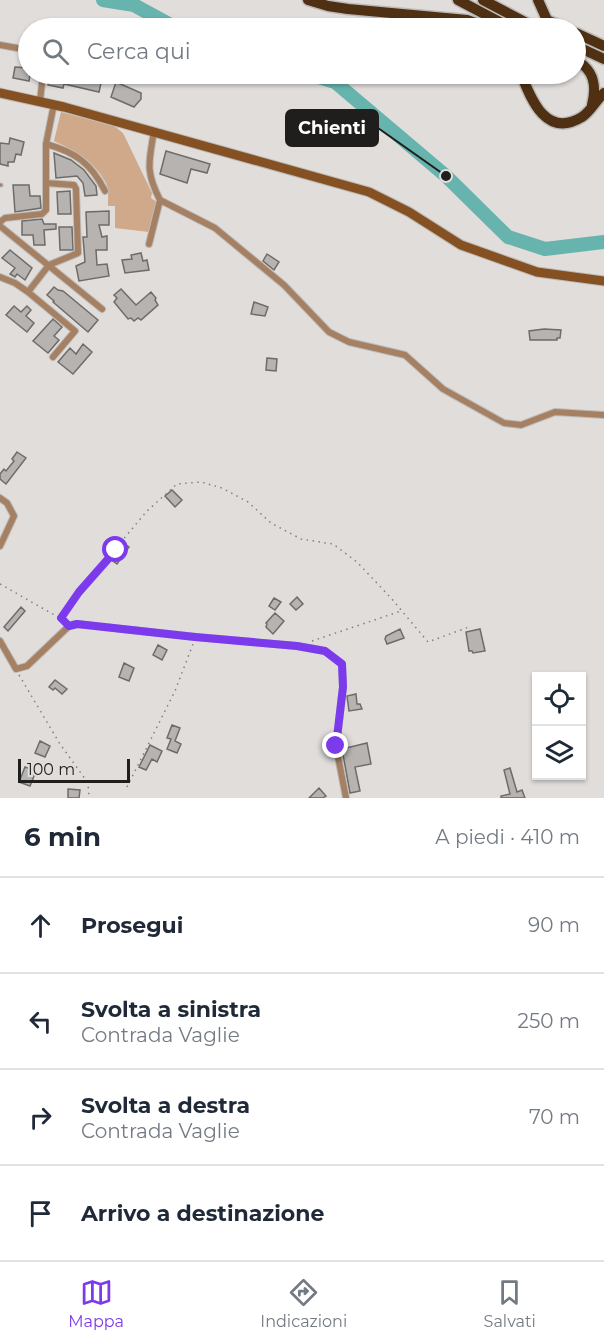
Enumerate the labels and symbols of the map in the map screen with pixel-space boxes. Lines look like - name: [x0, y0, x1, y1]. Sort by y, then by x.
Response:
- callout: Chienti: [286, 110, 378, 146]
- text: Chienti: [298, 117, 366, 139]
- route start: [102, 536, 128, 562]
- route end: [322, 732, 348, 758]
- scale bar: [18, 756, 130, 784]

